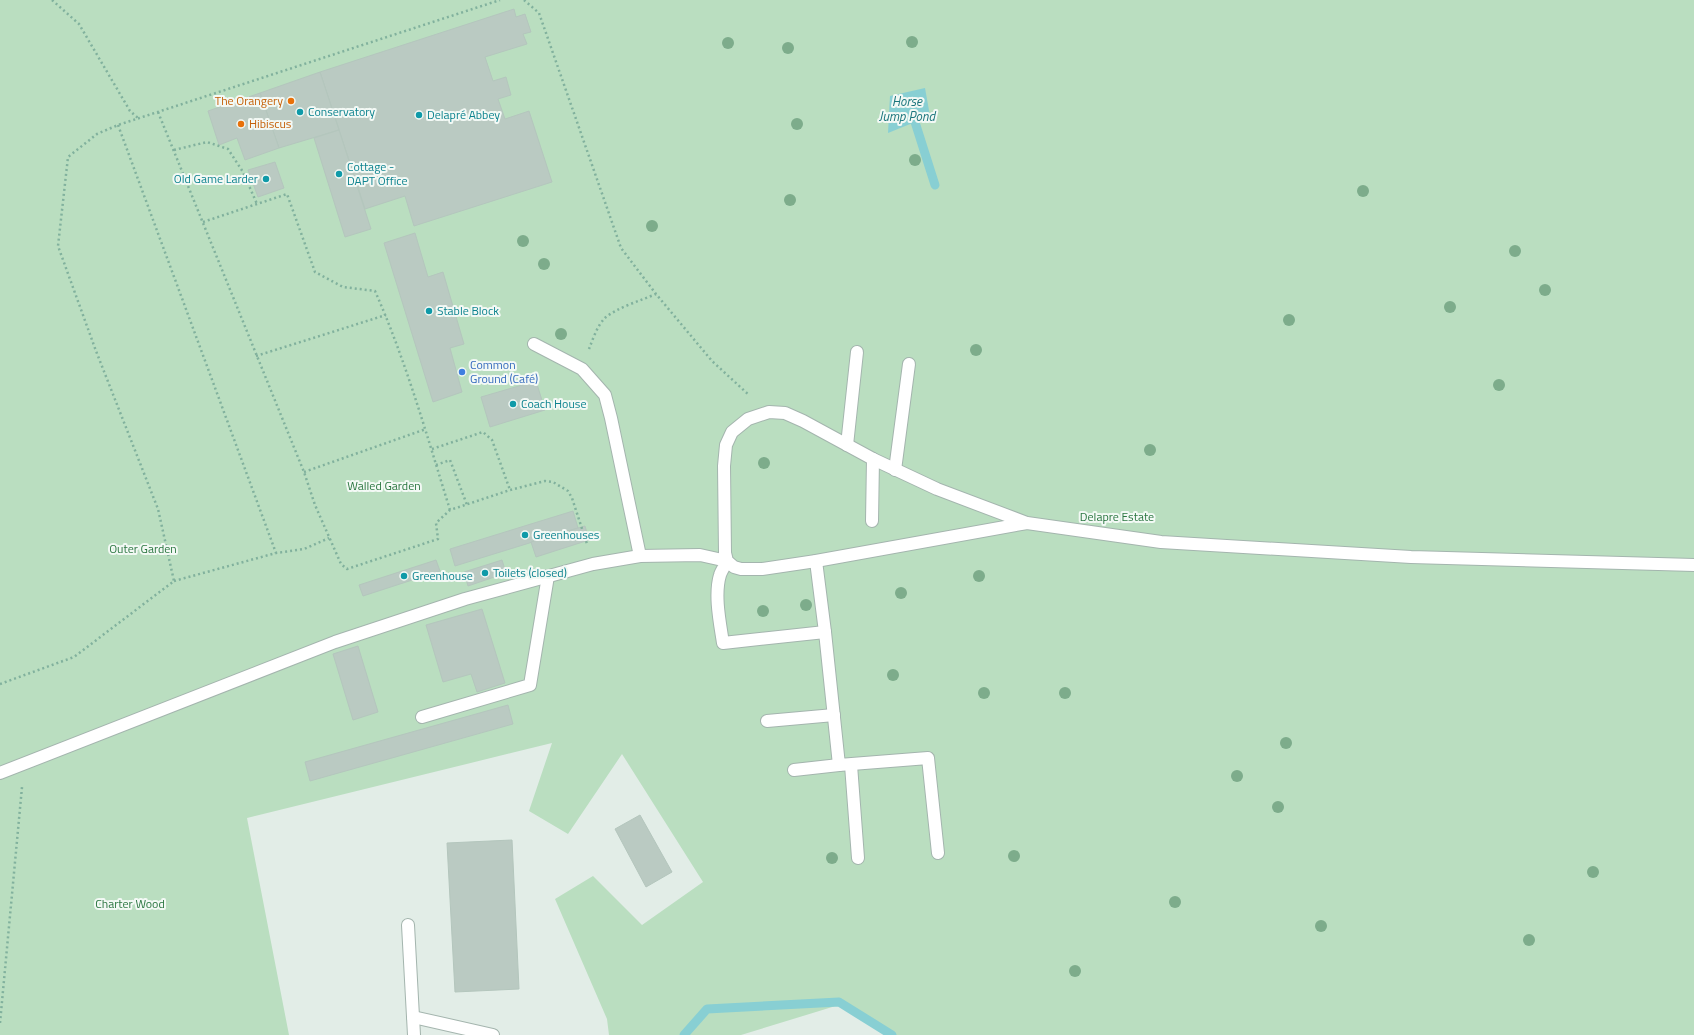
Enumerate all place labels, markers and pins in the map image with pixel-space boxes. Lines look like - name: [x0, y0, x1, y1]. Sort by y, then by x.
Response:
- place label: The Orangery: [215, 91, 283, 110]
- marker: The Orangery: [286, 96, 296, 106]
- place label: Conservatory: [308, 102, 375, 121]
- place label: Delapré Abbey: [427, 105, 500, 124]
- marker: Conservatory: [295, 107, 305, 117]
- marker: Delapré Abbey: [414, 110, 424, 120]
- place label: Hibiscus: [249, 114, 292, 133]
- marker: Hibiscus: [236, 119, 246, 129]
- place label: Cottage - DAPT Office: [347, 157, 408, 190]
- place label: Old Game Larder: [174, 169, 258, 188]
- marker: Cottage - DAPT Office: [334, 169, 344, 179]
- marker: Old Game Larder: [261, 174, 271, 184]
- place label: Stable Block: [437, 301, 499, 320]
- marker: Stable Block: [424, 306, 434, 316]
- place label: Common Ground (Café): [470, 355, 538, 388]
- marker: Common Ground (Café): [457, 367, 467, 377]
- place label: Coach House: [521, 394, 586, 413]
- marker: Coach House: [508, 399, 518, 409]
- place label: Greenhouses: [533, 525, 600, 544]
- marker: Greenhouses: [520, 530, 530, 540]
- place label: Toilets (closed): [493, 563, 567, 582]
- place label: Greenhouse: [412, 566, 473, 585]
- marker: Toilets (closed): [480, 568, 490, 578]
- marker: Greenhouse: [399, 571, 409, 581]

